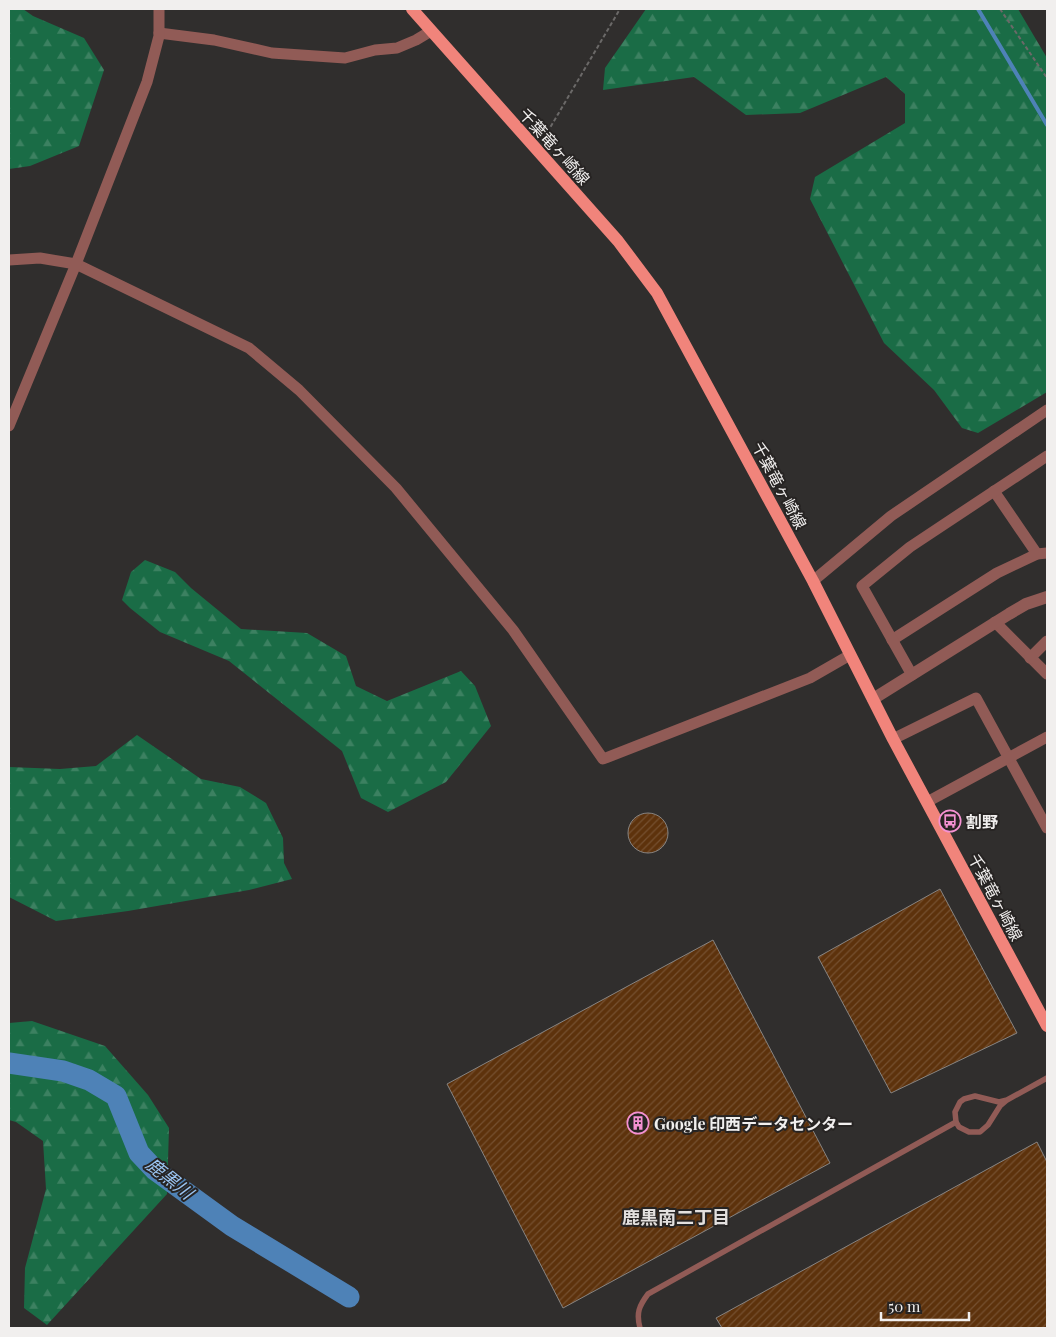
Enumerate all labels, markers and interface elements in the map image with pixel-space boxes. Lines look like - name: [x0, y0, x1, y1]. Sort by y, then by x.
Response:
- street label: 千葉竜ヶ崎線: [515, 103, 595, 189]
- street label: 千葉竜ヶ崎線: [748, 438, 812, 532]
- bus stop icon: 割野: [938, 809, 962, 833]
- place label: 割野: [966, 811, 998, 832]
- street label: 千葉竜ヶ崎線: [964, 850, 1028, 944]
- building icon: Google 印西データセンター: [626, 1111, 650, 1135]
- place label: Google 印西データセンター: [654, 1113, 853, 1134]
- water label: 鹿黒川: [141, 1152, 200, 1206]
- district label: 鹿黒南二丁目: [622, 1205, 730, 1229]
- scale bar: [881, 1290, 968, 1322]
- text: 50 m: [888, 1296, 921, 1316]

